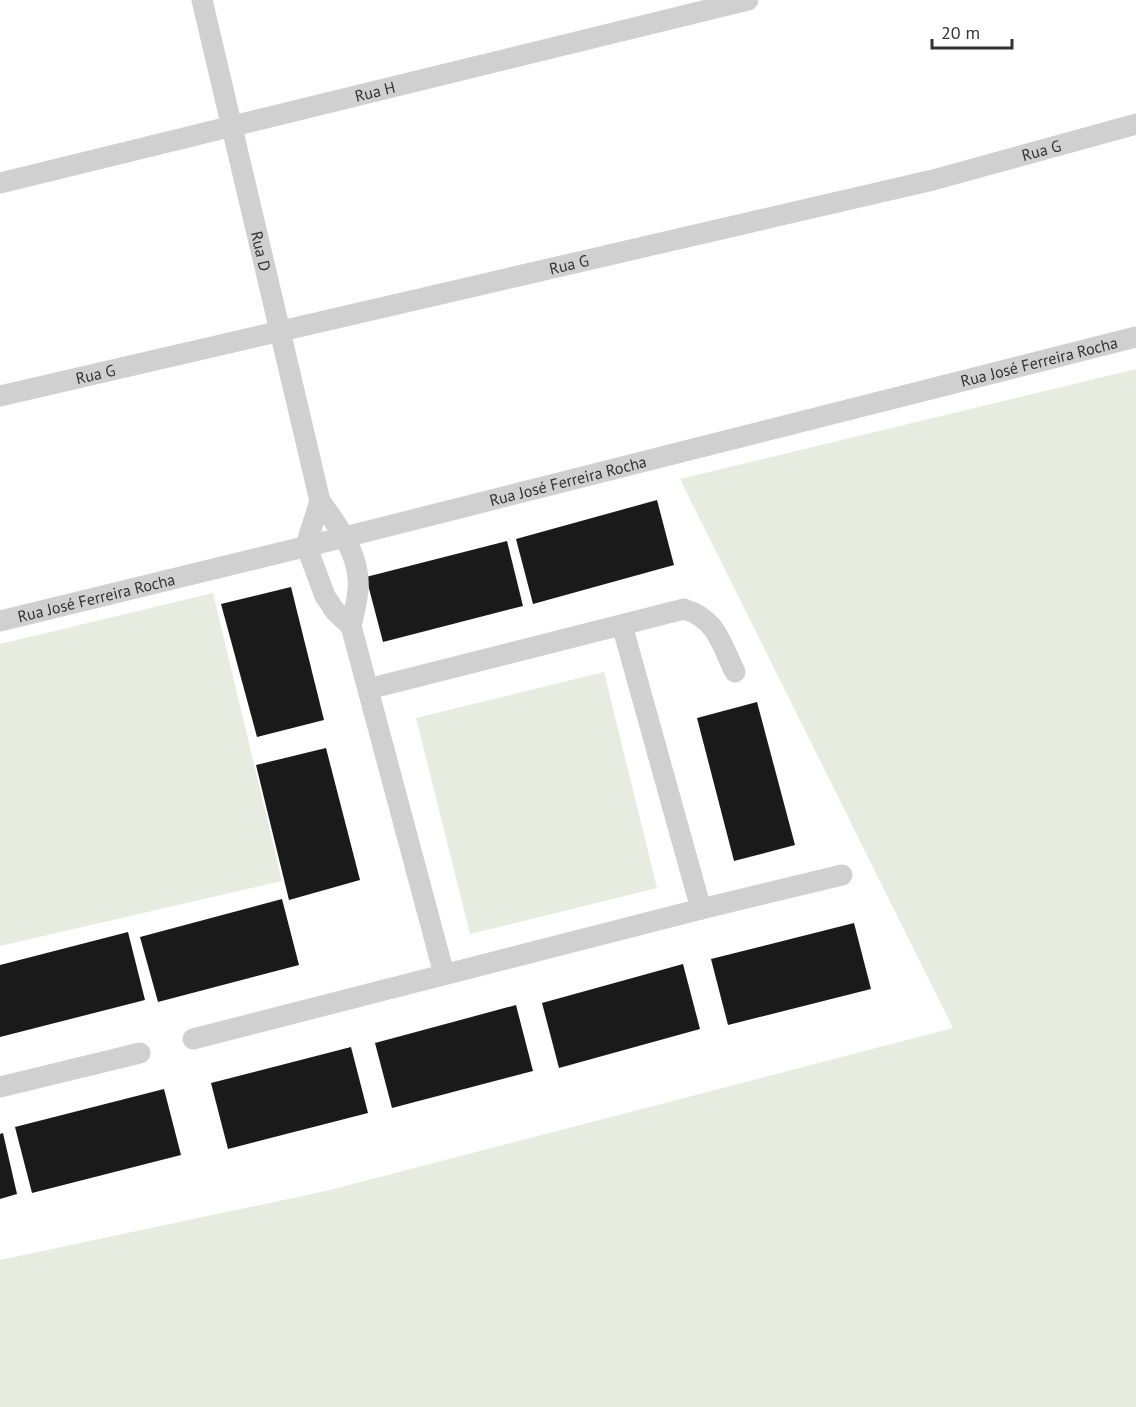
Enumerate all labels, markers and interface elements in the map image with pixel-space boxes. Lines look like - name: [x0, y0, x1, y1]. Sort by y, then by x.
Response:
- scale bar: [932, 12, 1012, 50]
- text: 20 m: [941, 21, 980, 44]
- street label: Rua H: [353, 77, 397, 106]
- street label: Rua G: [1019, 135, 1063, 165]
- street label: Rua D: [247, 229, 276, 273]
- street label: Rua G: [547, 250, 591, 279]
- street label: Rua José Ferreira Rocha: [958, 332, 1120, 391]
- street label: Rua G: [74, 360, 117, 388]
- street label: Rua José Ferreira Rocha: [487, 451, 649, 510]
- street label: Rua José Ferreira Rocha: [15, 569, 177, 626]

